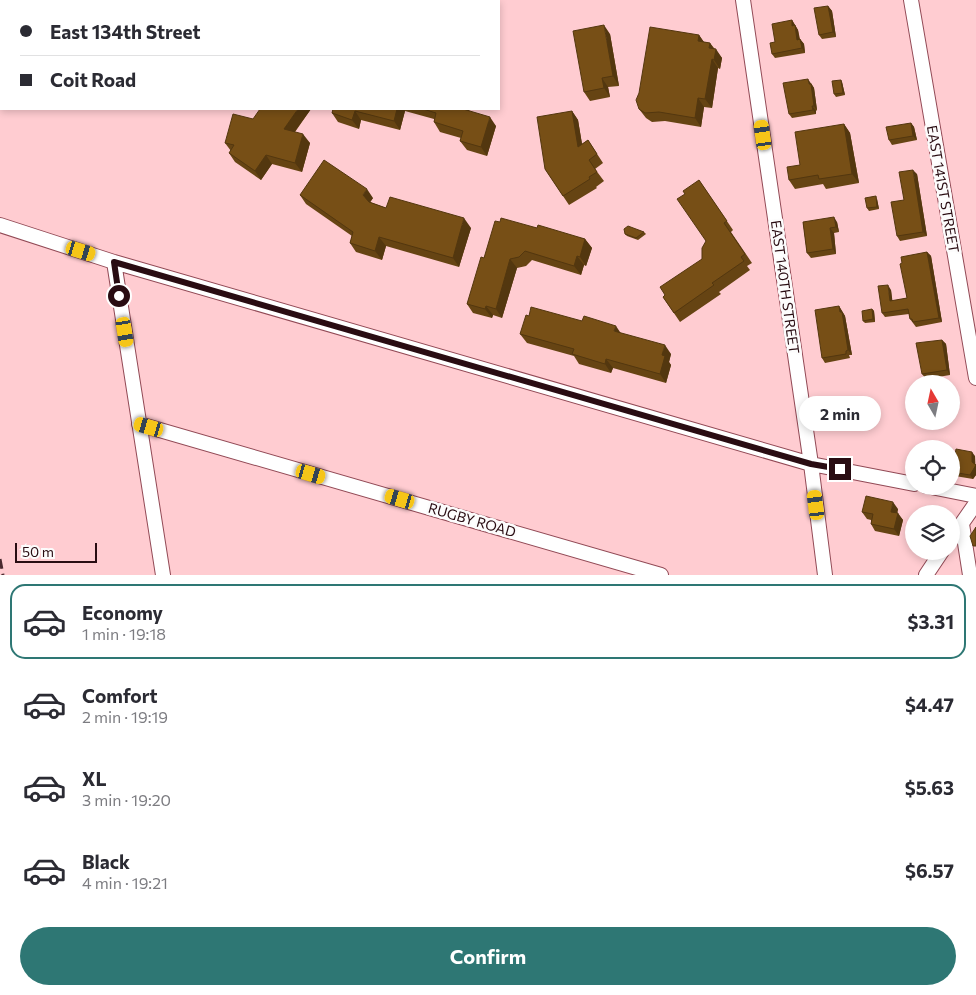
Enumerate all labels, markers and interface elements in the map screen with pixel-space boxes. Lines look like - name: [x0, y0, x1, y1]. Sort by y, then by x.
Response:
- text: East 134th Street: [50, 20, 201, 43]
- text: Coit Road: [50, 68, 136, 91]
- car: [753, 119, 772, 151]
- street label: EAST 141ST STREET: [924, 124, 963, 254]
- street label: EAST 140TH STREET: [768, 219, 803, 355]
- car: [64, 239, 97, 263]
- route start: [108, 285, 130, 307]
- car: [115, 316, 134, 348]
- north arrow: [905, 375, 960, 430]
- map controls: [905, 375, 960, 560]
- callout: 2 min: [799, 396, 881, 432]
- text: 2 min: [820, 404, 860, 423]
- car: [132, 416, 165, 438]
- button: locate: [905, 440, 960, 495]
- route end: [829, 458, 851, 480]
- car: [294, 463, 327, 485]
- car: [383, 488, 416, 510]
- car: [806, 489, 825, 521]
- street label: RUGBY ROAD: [426, 499, 518, 540]
- button: layers: [905, 505, 960, 560]
- scale bar: [15, 540, 98, 563]
- text: 50 m: [22, 543, 54, 560]
- icon: car: [22, 599, 67, 644]
- text: Economy: [82, 601, 163, 624]
- text: $3.31: [908, 610, 954, 633]
- text: 1 min · 19:18: [82, 624, 166, 643]
- icon: car: [22, 682, 67, 727]
- text: Comfort: [82, 684, 158, 707]
- text: $4.47: [905, 693, 954, 716]
- text: 2 min · 19:19: [82, 707, 168, 726]
- icon: car: [22, 765, 67, 810]
- text: XL: [82, 767, 107, 790]
- text: $5.63: [905, 776, 954, 799]
- text: 3 min · 19:20: [82, 790, 171, 809]
- icon: car: [22, 848, 67, 893]
- text: Black: [82, 850, 130, 873]
- text: $6.57: [905, 859, 954, 882]
- text: 4 min · 19:21: [82, 873, 168, 892]
- button: Confirm: [20, 927, 956, 985]

